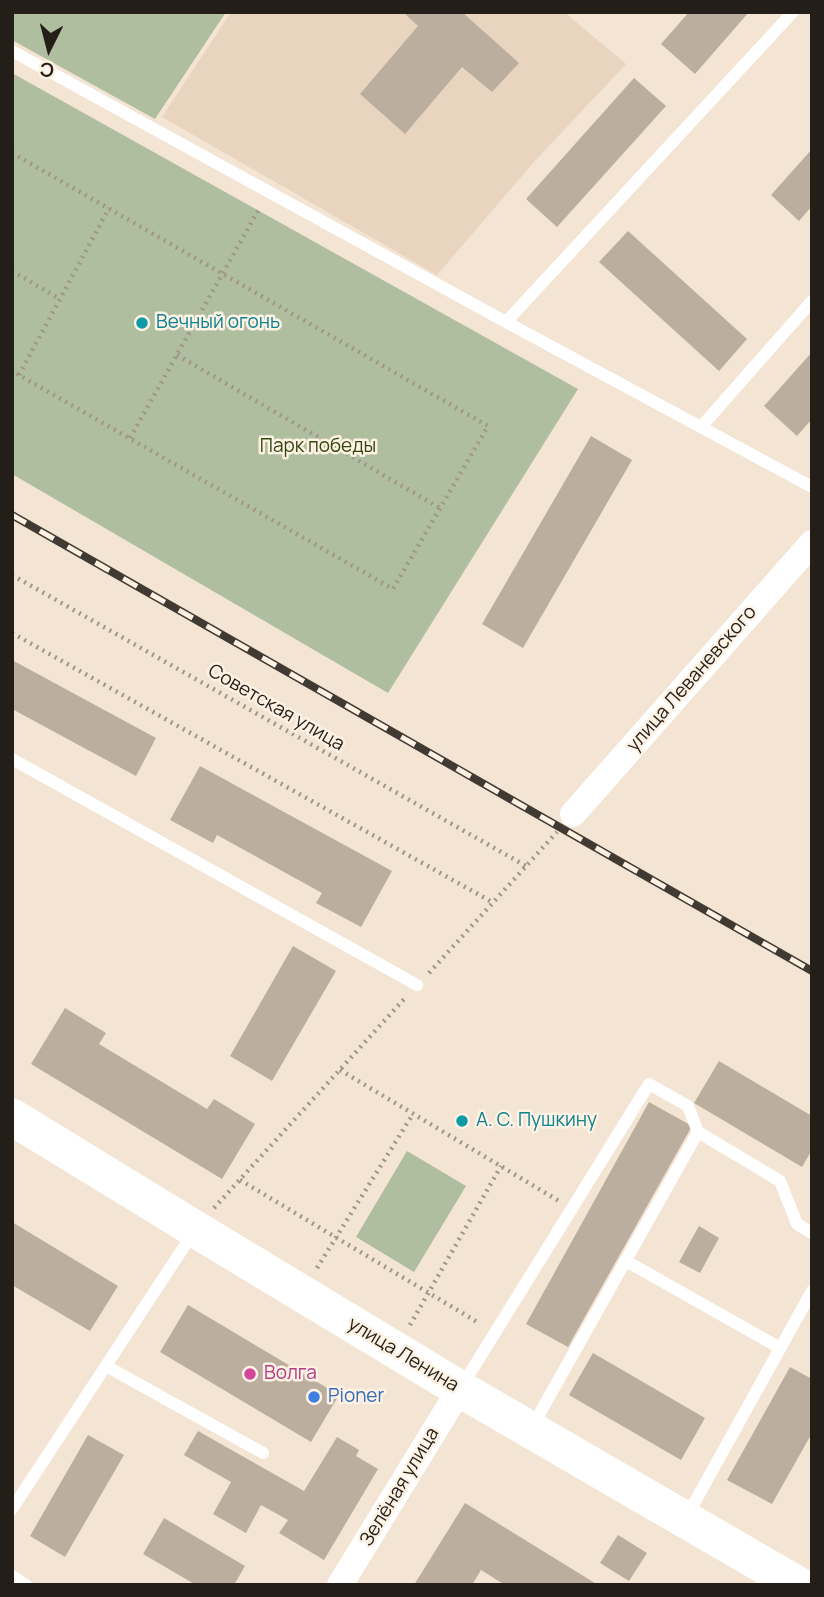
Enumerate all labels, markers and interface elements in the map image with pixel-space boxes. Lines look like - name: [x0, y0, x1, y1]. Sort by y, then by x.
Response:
- north arrow: [14, 14, 84, 84]
- text: С: [38, 56, 55, 84]
- place label: Вечный огонь: [156, 312, 280, 334]
- marker: Вечный огонь: [134, 315, 150, 331]
- park label: Парк победы: [260, 436, 376, 458]
- street label: улица Леваневского: [622, 601, 762, 757]
- street label: Советская улица: [204, 660, 348, 756]
- place label: А. С. Пушкину: [476, 1110, 597, 1132]
- marker: А. С. Пушкину: [454, 1113, 470, 1129]
- street label: улица Ленина: [343, 1313, 463, 1397]
- place label: Волга: [264, 1363, 317, 1385]
- marker: Волга: [242, 1366, 258, 1382]
- place label: Pioner: [328, 1386, 384, 1408]
- marker: Pioner: [306, 1389, 322, 1405]
- street label: Зелёная улица: [356, 1424, 444, 1550]

